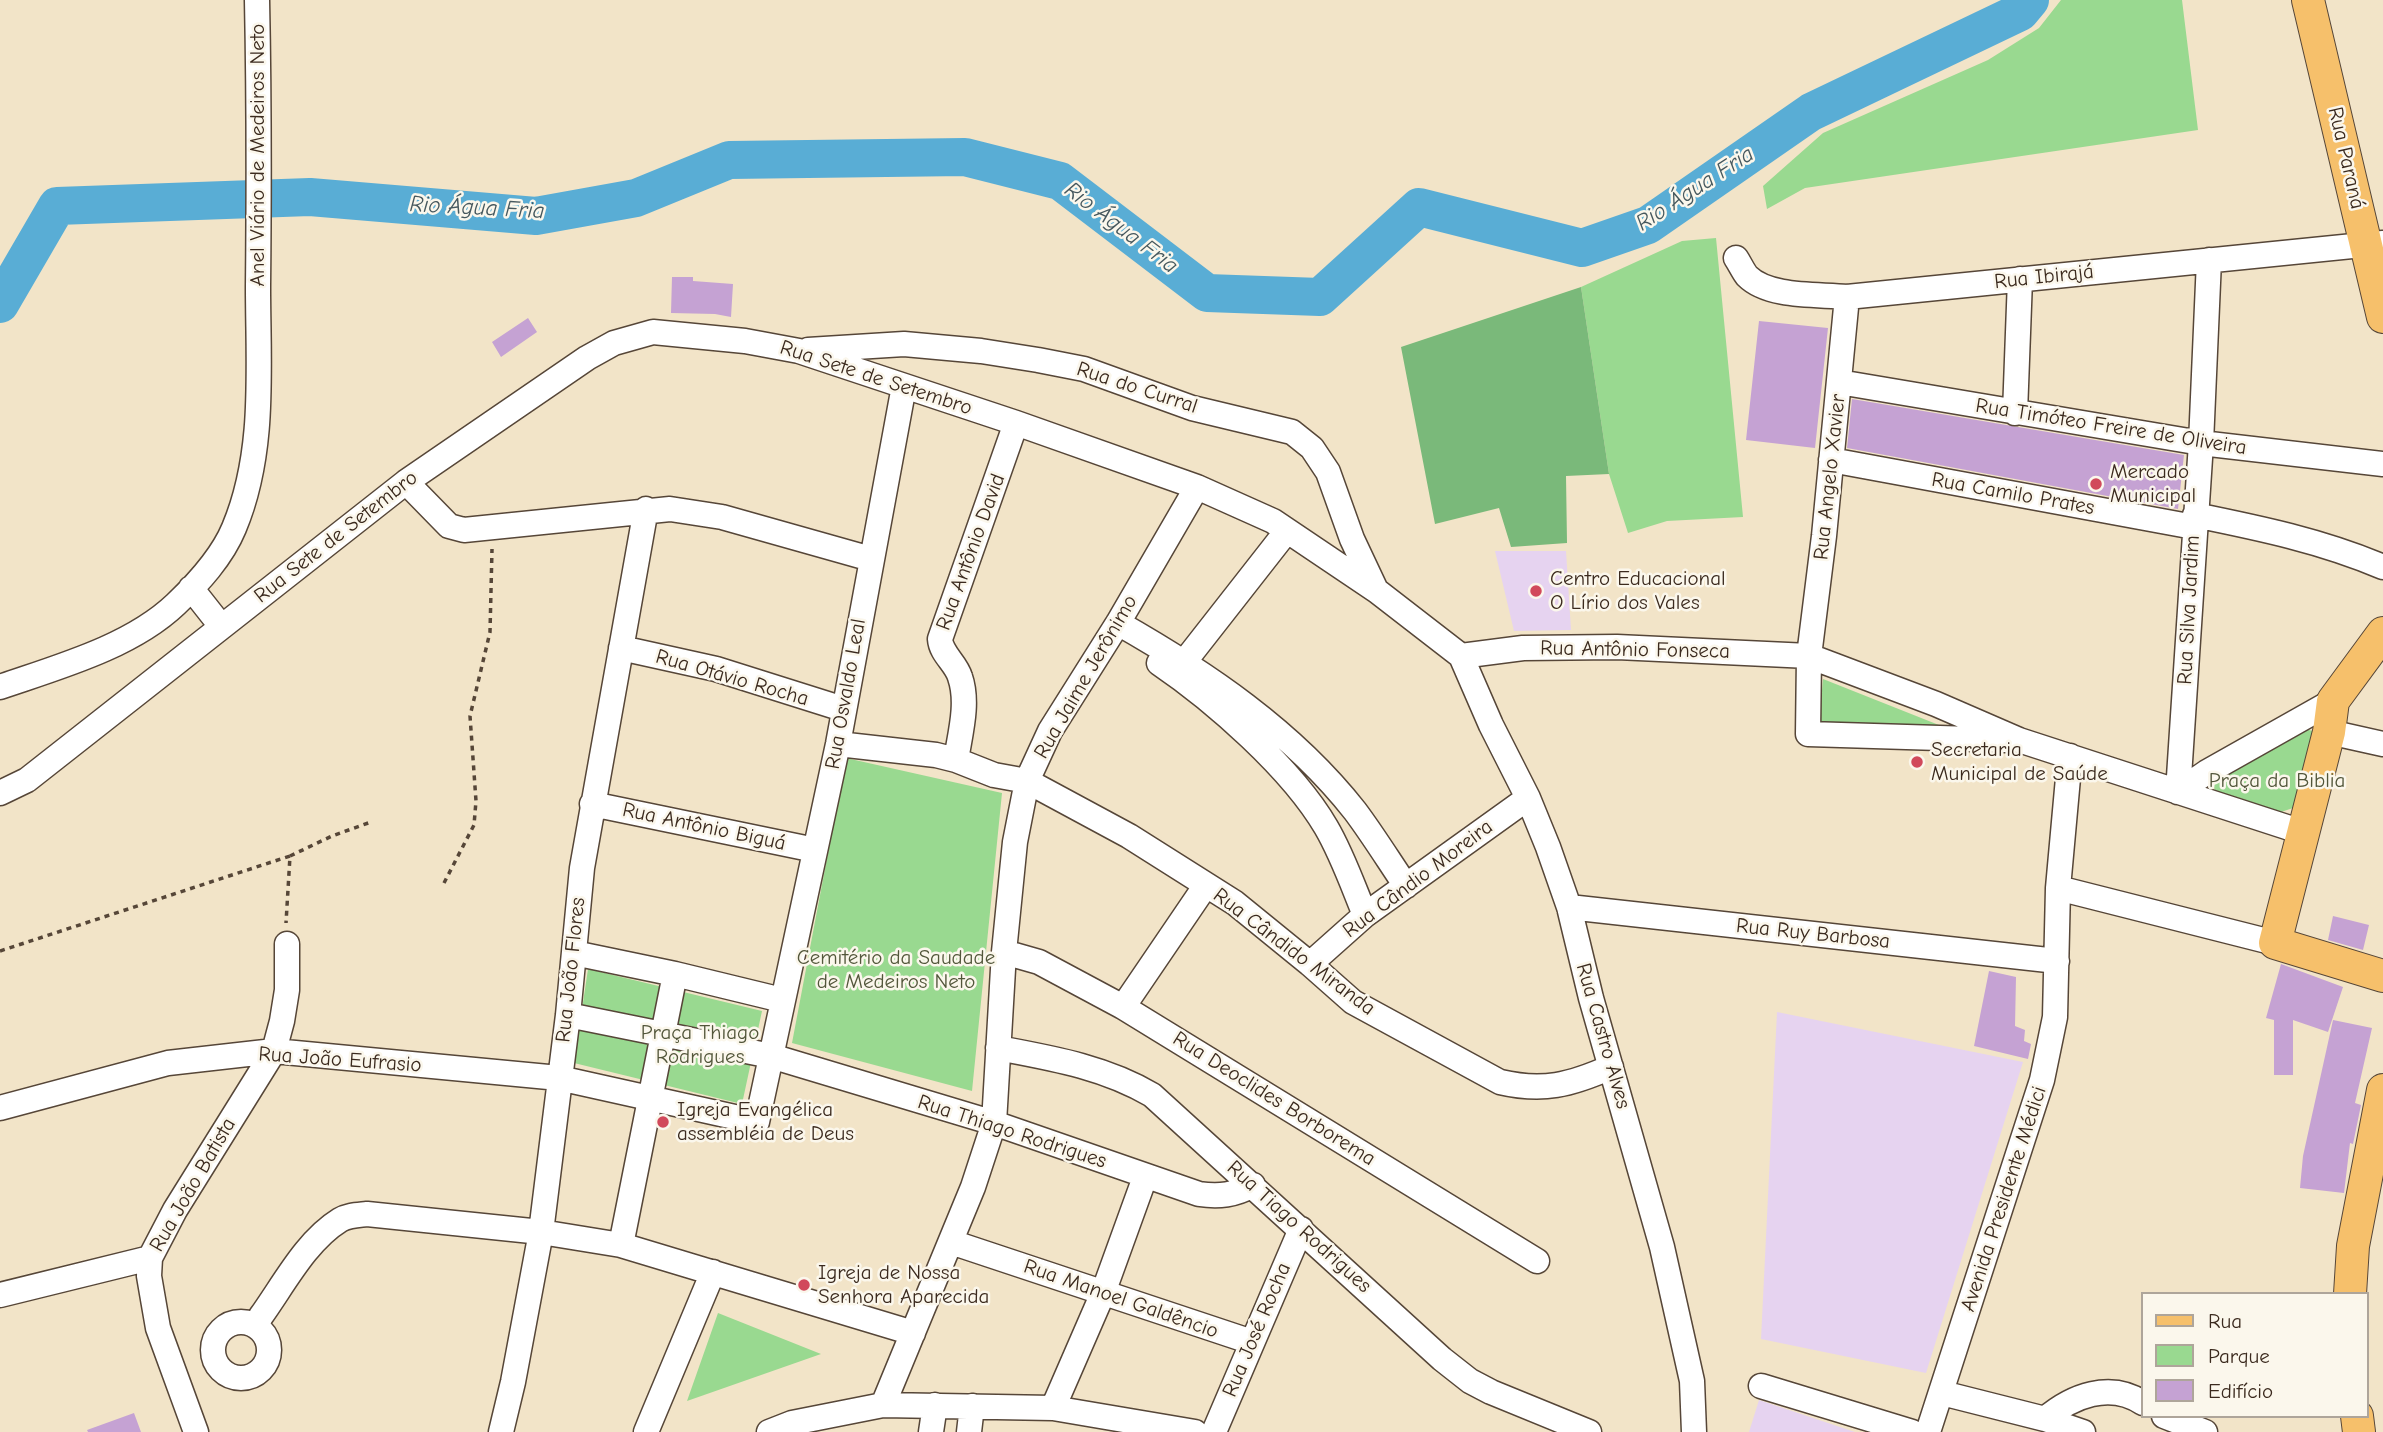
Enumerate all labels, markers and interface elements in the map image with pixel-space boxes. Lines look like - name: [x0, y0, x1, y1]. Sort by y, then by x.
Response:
- street label: Anel Viário de Medeiros Neto: [245, 24, 271, 286]
- street label: Rua Paraná: [2322, 104, 2370, 212]
- water label: Rio Água Fria: [1631, 141, 1759, 237]
- water label: Rio Água Fria: [1059, 176, 1183, 280]
- water label: Rio Água Fria: [409, 191, 545, 225]
- street label: Rua Ibirajá: [1993, 259, 2095, 295]
- street label: Rua Sete de Setembro: [777, 335, 975, 421]
- street label: Rua do Curral: [1073, 357, 1201, 419]
- street label: Rua Angelo Xavier: [1809, 393, 1851, 561]
- street label: Rua Timóteo Freire de Oliveira: [1974, 393, 2248, 461]
- place label: Mercado Municipal: [2110, 459, 2196, 509]
- street label: Rua Sete de Setembro: [249, 465, 423, 609]
- street label: Rua Camilo Prates: [1930, 467, 2096, 521]
- street label: Rua Antônio David: [931, 470, 1011, 634]
- marker: Mercado Municipal: [2088, 476, 2104, 492]
- street label: Rua Silva Jardim: [2173, 535, 2205, 685]
- place label: Centro Educacional O Lírio dos Vales: [1550, 566, 1726, 616]
- marker: Centro Educacional O Lírio dos Vales: [1528, 583, 1544, 599]
- street label: Rua Jaime Jerônimo: [1029, 591, 1143, 763]
- street label: Rua Osvaldo Leal: [820, 617, 872, 771]
- street label: Rua Antônio Fonseca: [1540, 636, 1730, 664]
- street label: Rua Otávio Rocha: [653, 644, 811, 712]
- place label: Secretaria Municipal de Saúde: [1931, 737, 2108, 787]
- marker: Secretaria Municipal de Saúde: [1909, 754, 1925, 770]
- park label: Praça da Biblia: [2209, 768, 2345, 794]
- street label: Rua Antônio Biguá: [620, 797, 788, 857]
- street label: Rua Cândio Moreira: [1338, 814, 1498, 944]
- street label: Rua Cândido Miranda: [1208, 883, 1380, 1021]
- street label: Rua João Flores: [551, 896, 591, 1044]
- street label: Rua Ruy Barbosa: [1735, 913, 1891, 955]
- park label: Cemitério da Saudade de Medeiros Neto: [797, 945, 995, 995]
- street label: Rua Castro Alves: [1570, 960, 1636, 1112]
- park label: Praça Thiago Rodrigues: [641, 1020, 759, 1070]
- street label: Rua Deoclides Borborema: [1168, 1026, 1380, 1172]
- street label: Rua João Eufrasio: [258, 1042, 422, 1078]
- street label: Avenida Presidente Médici: [1956, 1083, 2052, 1315]
- street label: Rua Thiago Rodrigues: [914, 1090, 1110, 1174]
- place label: Igreja Evangélica assembléia de Deus: [677, 1097, 854, 1147]
- street label: Rua João Batista: [144, 1114, 242, 1256]
- marker: Igreja Evangélica assembléia de Deus: [655, 1114, 671, 1130]
- street label: Rua Tiago Rodrigues: [1222, 1156, 1376, 1298]
- street label: Rua Manoel Galdêncio: [1020, 1254, 1222, 1344]
- street label: Rua José Rocha: [1217, 1259, 1297, 1401]
- place label: Igreja de Nossa Senhora Aparecida: [818, 1260, 989, 1310]
- marker: Igreja de Nossa Senhora Aparecida: [796, 1277, 812, 1293]
- legend: [2142, 1292, 2369, 1418]
- text: Rua: [2208, 1309, 2242, 1333]
- text: Parque: [2208, 1344, 2270, 1368]
- text: Edifício: [2208, 1379, 2273, 1403]

